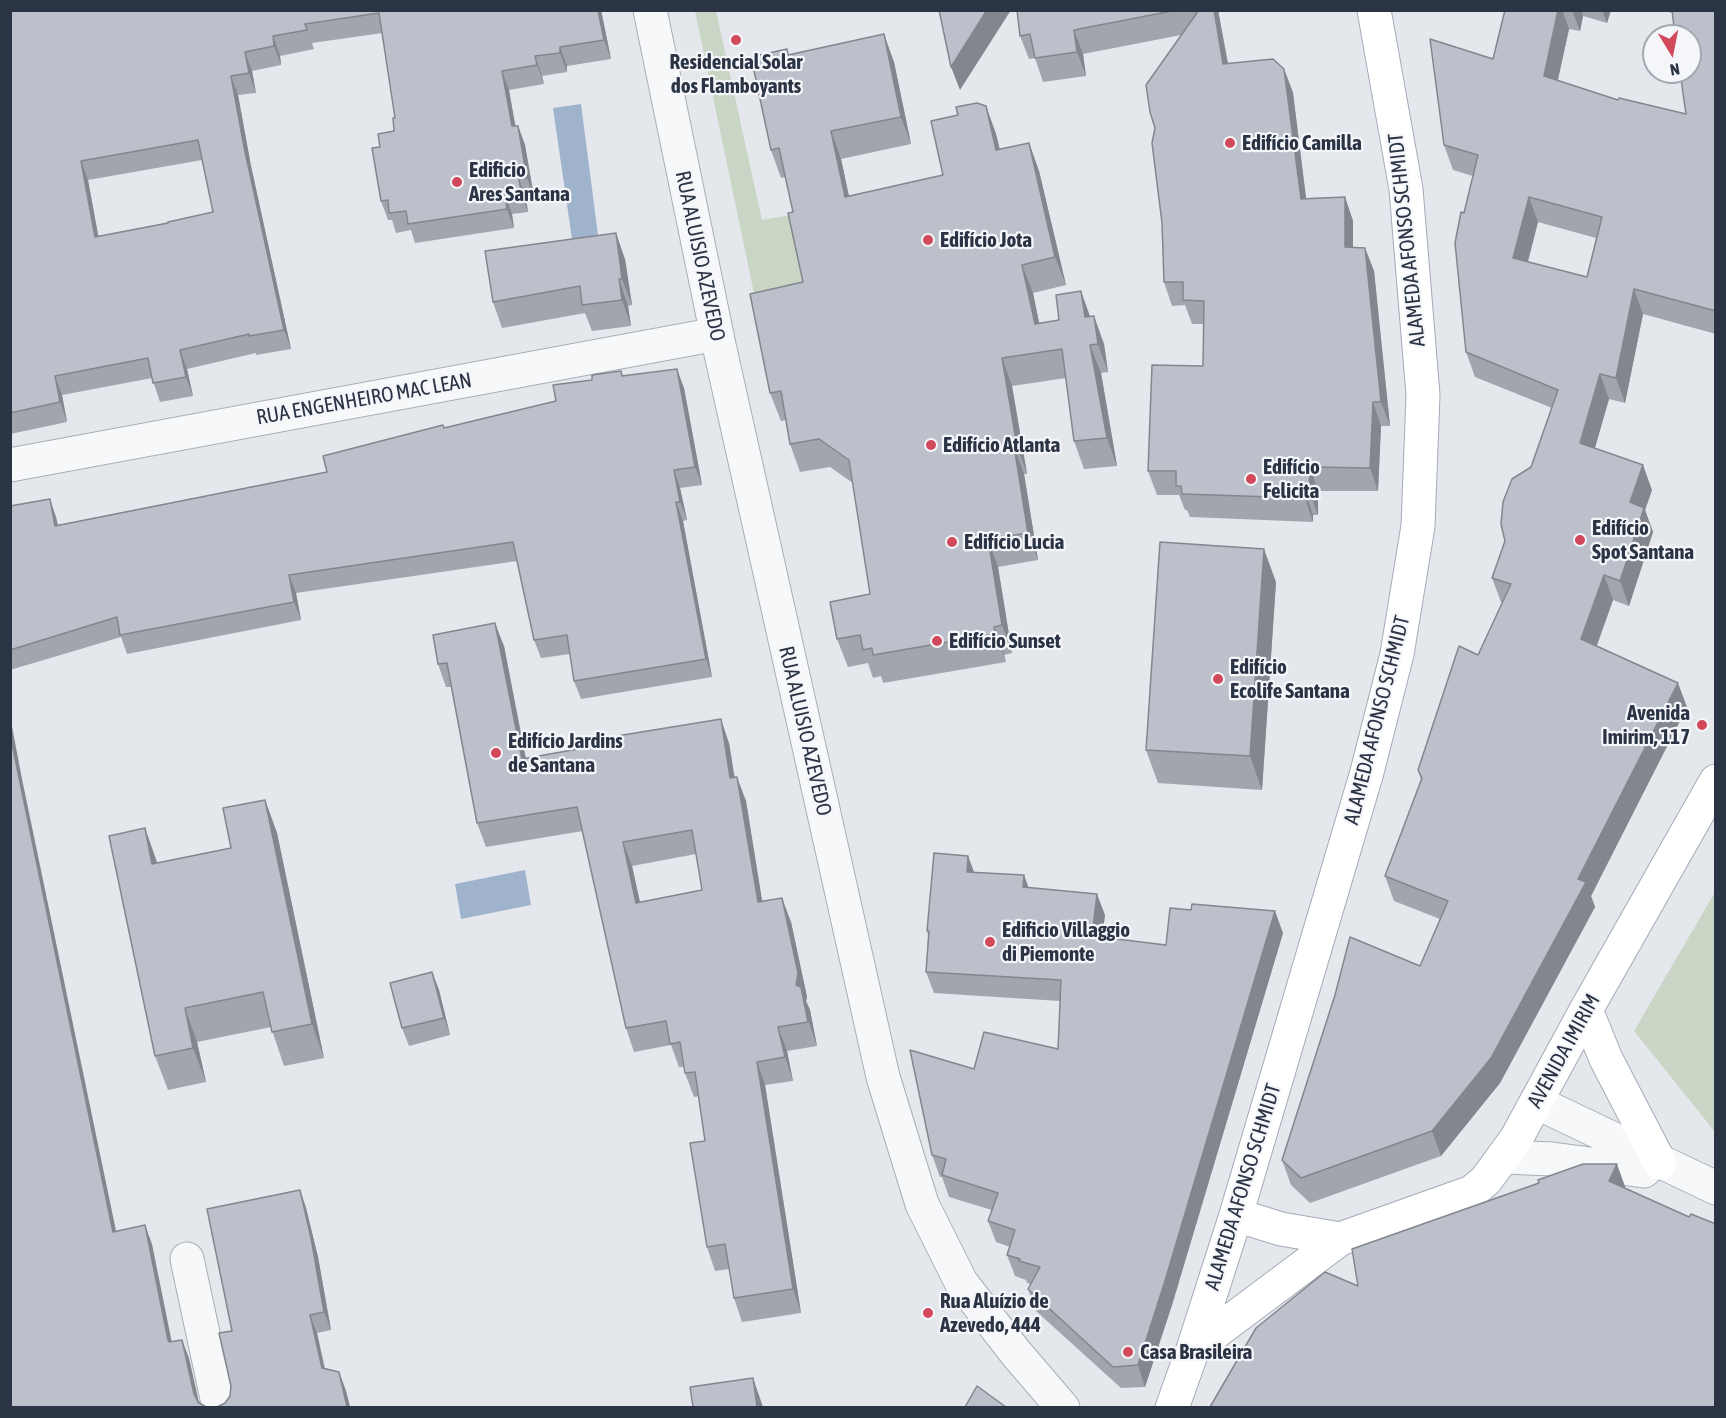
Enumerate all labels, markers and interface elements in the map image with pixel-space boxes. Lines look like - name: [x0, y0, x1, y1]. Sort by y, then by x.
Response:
- north arrow: [1642, 24, 1702, 84]
- marker: Residencial Solar dos Flamboyants: [729, 33, 743, 47]
- place label: Residencial Solar dos Flamboyants: [670, 49, 802, 99]
- text: N: [1669, 60, 1681, 79]
- place label: Edifício Camilla: [1242, 130, 1362, 156]
- street label: ALAMEDA AFONSO SCHMIDT: [1383, 132, 1431, 348]
- marker: Edifício Camilla: [1223, 136, 1237, 150]
- place label: Edificio Ares Santana: [469, 157, 570, 207]
- street label: RUA ALUISIO AZEVEDO: [670, 169, 730, 343]
- marker: Edificio Ares Santana: [450, 175, 464, 189]
- place label: Edifício Jota: [940, 227, 1032, 253]
- marker: Edifício Jota: [921, 233, 935, 247]
- street label: RUA ENGENHEIRO MAC LEAN: [254, 368, 474, 430]
- place label: Edifício Atlanta: [943, 432, 1060, 458]
- marker: Edifício Atlanta: [924, 438, 938, 452]
- place label: Edifício Felicita: [1263, 454, 1320, 504]
- marker: Edifício Felicita: [1244, 472, 1258, 486]
- place label: Edifício Spot Santana: [1592, 515, 1694, 565]
- place label: Edifício Lucia: [964, 529, 1064, 555]
- marker: Edifício Spot Santana: [1573, 533, 1587, 547]
- marker: Edifício Lucia: [945, 535, 959, 549]
- street label: ALAMEDA AFONSO SCHMIDT: [1339, 613, 1415, 827]
- place label: Edifício Sunset: [949, 628, 1061, 654]
- marker: Edifício Sunset: [930, 634, 944, 648]
- street label: RUA ALUISIO AZEVEDO: [773, 644, 837, 818]
- place label: Edifício Ecolife Santana: [1230, 654, 1350, 704]
- marker: Edifício Ecolife Santana: [1211, 672, 1225, 686]
- place label: Avenida Imirim, 117: [1602, 700, 1690, 750]
- marker: Avenida Imirim, 117: [1695, 718, 1709, 732]
- place label: Edifício Jardins de Santana: [508, 728, 623, 778]
- marker: Edifício Jardins de Santana: [489, 746, 503, 760]
- place label: Edificio Villaggio di Piemonte: [1002, 917, 1130, 967]
- marker: Edificio Villaggio di Piemonte: [983, 935, 997, 949]
- street label: AVENIDA IMIRIM: [1522, 990, 1606, 1112]
- street label: ALAMEDA AFONSO SCHMIDT: [1200, 1081, 1286, 1293]
- place label: Rua Aluízio de Azevedo, 444: [940, 1288, 1049, 1338]
- marker: Rua Aluízio de Azevedo, 444: [921, 1306, 935, 1320]
- place label: Casa Brasileira: [1140, 1339, 1252, 1365]
- marker: Casa Brasileira: [1121, 1345, 1135, 1359]

